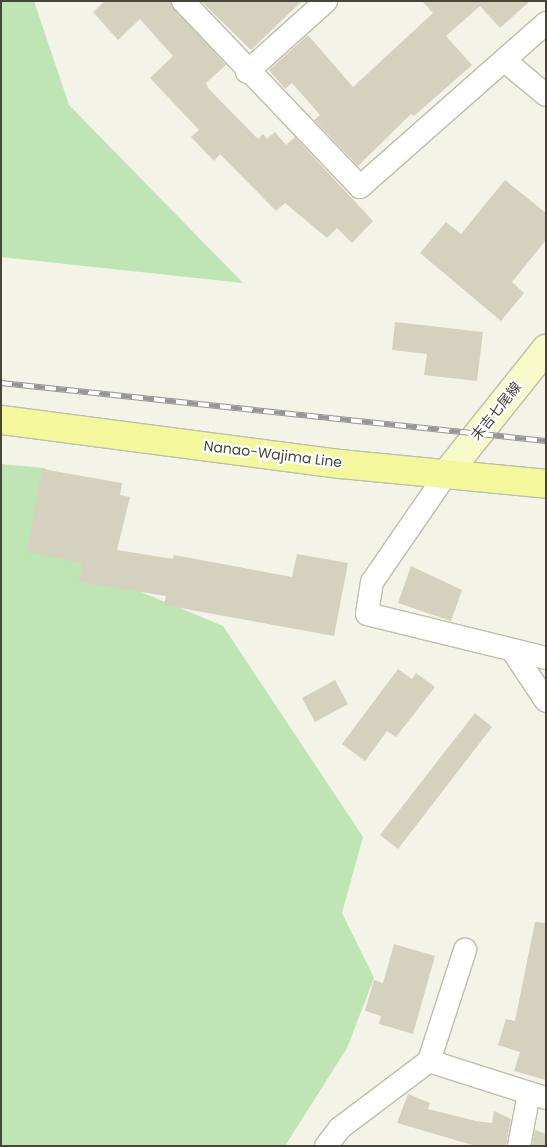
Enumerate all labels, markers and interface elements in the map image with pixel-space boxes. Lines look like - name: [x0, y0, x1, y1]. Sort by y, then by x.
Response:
- street label: 末吉七尾線: [467, 379, 525, 443]
- street label: Nanao-Wajima Line: [203, 437, 343, 471]

